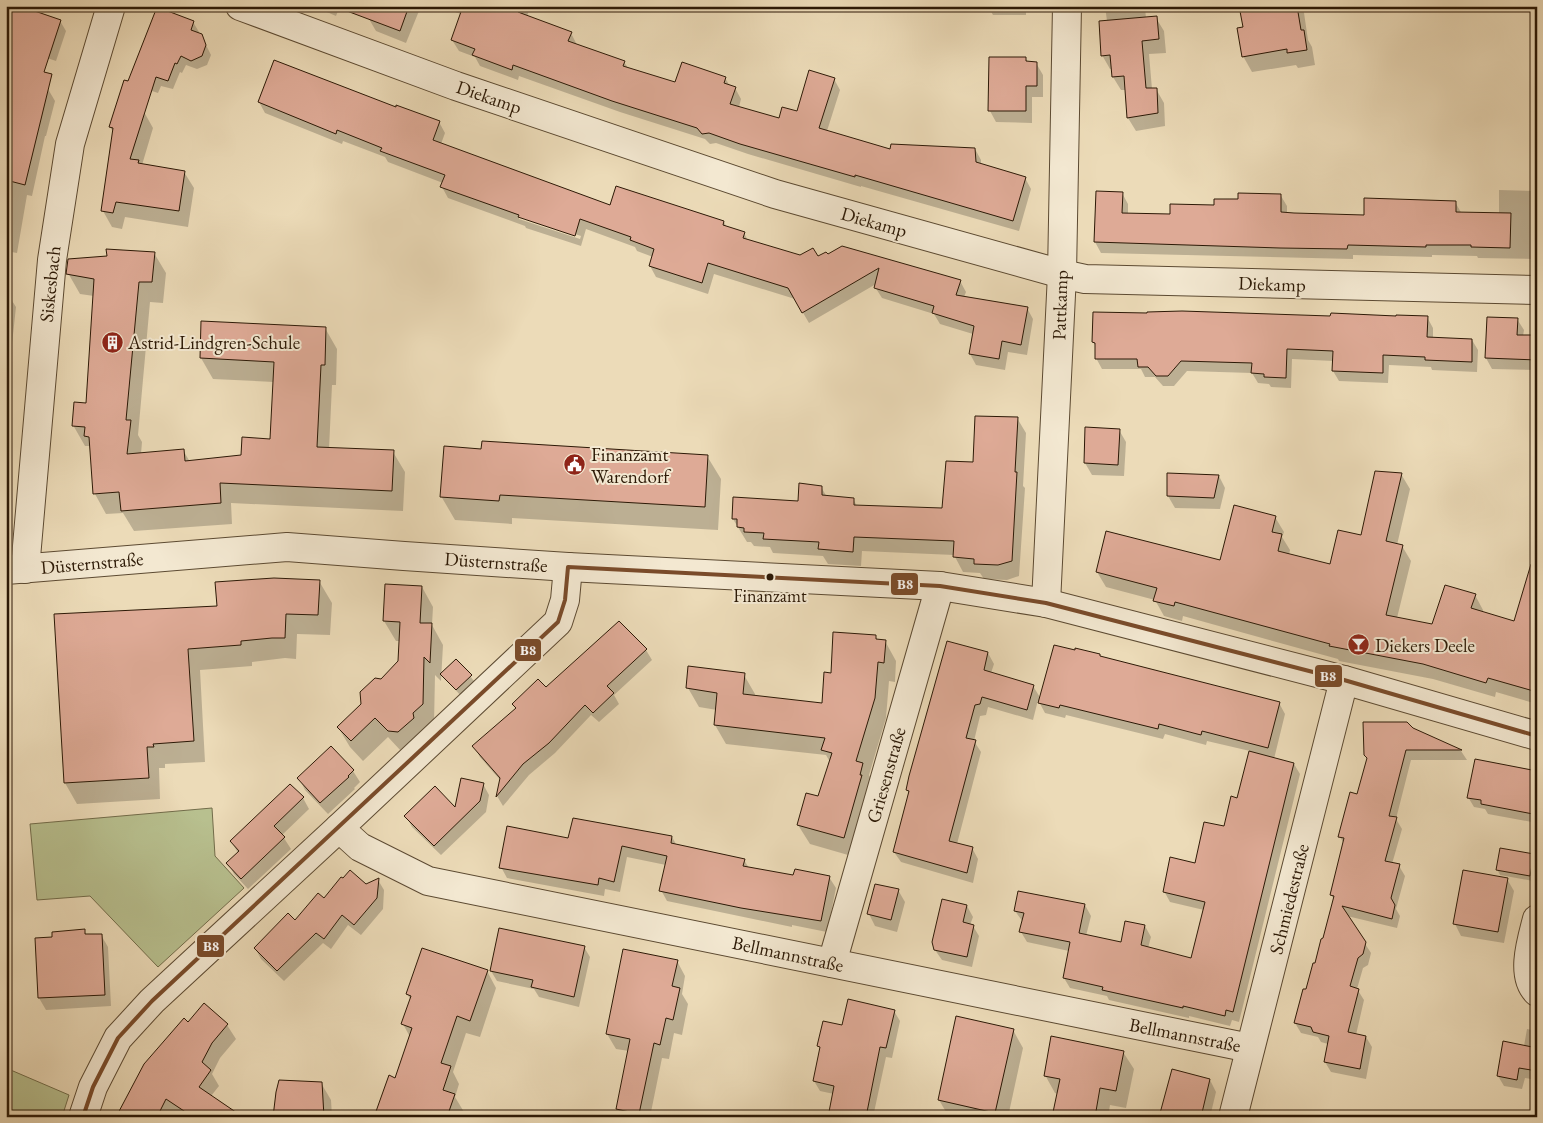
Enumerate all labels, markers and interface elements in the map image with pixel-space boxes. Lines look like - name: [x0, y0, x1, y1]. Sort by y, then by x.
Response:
- street label: Diekamp: [453, 74, 525, 120]
- street label: Diekamp: [838, 201, 910, 243]
- street label: Siskesbach: [34, 244, 66, 323]
- street label: Pattkamp: [1046, 269, 1074, 341]
- street label: Diekamp: [1238, 270, 1306, 298]
- building icon: Astrid-Lindgren-Schule: [100, 330, 124, 354]
- place label: Astrid-Lindgren-Schule: [127, 330, 300, 355]
- place label: Finanzamt Warendorf: [591, 442, 671, 489]
- public building icon: Finanzamt Warendorf: [563, 453, 587, 477]
- street label: Düsternstraße: [39, 546, 145, 580]
- street label: Düsternstraße: [444, 546, 548, 578]
- marker: Finanzamt: [765, 572, 775, 582]
- line badge: B8: [890, 572, 919, 596]
- text: B8: [897, 575, 913, 593]
- place label: Finanzamt: [733, 584, 807, 607]
- bar icon: Diekers Deele: [1347, 633, 1371, 657]
- place label: Diekers Deele: [1375, 633, 1475, 658]
- line badge: B8: [514, 638, 542, 662]
- text: B8: [520, 641, 536, 659]
- line badge: B8: [1314, 664, 1343, 688]
- text: B8: [1320, 667, 1336, 685]
- street label: Griesenstraße: [860, 724, 912, 826]
- street label: Schmiedestraße: [1263, 841, 1315, 957]
- street label: Bellmannstraße: [730, 930, 846, 978]
- line badge: B8: [196, 934, 225, 958]
- text: B8: [203, 937, 219, 955]
- street label: Bellmannstraße: [1127, 1012, 1243, 1058]

